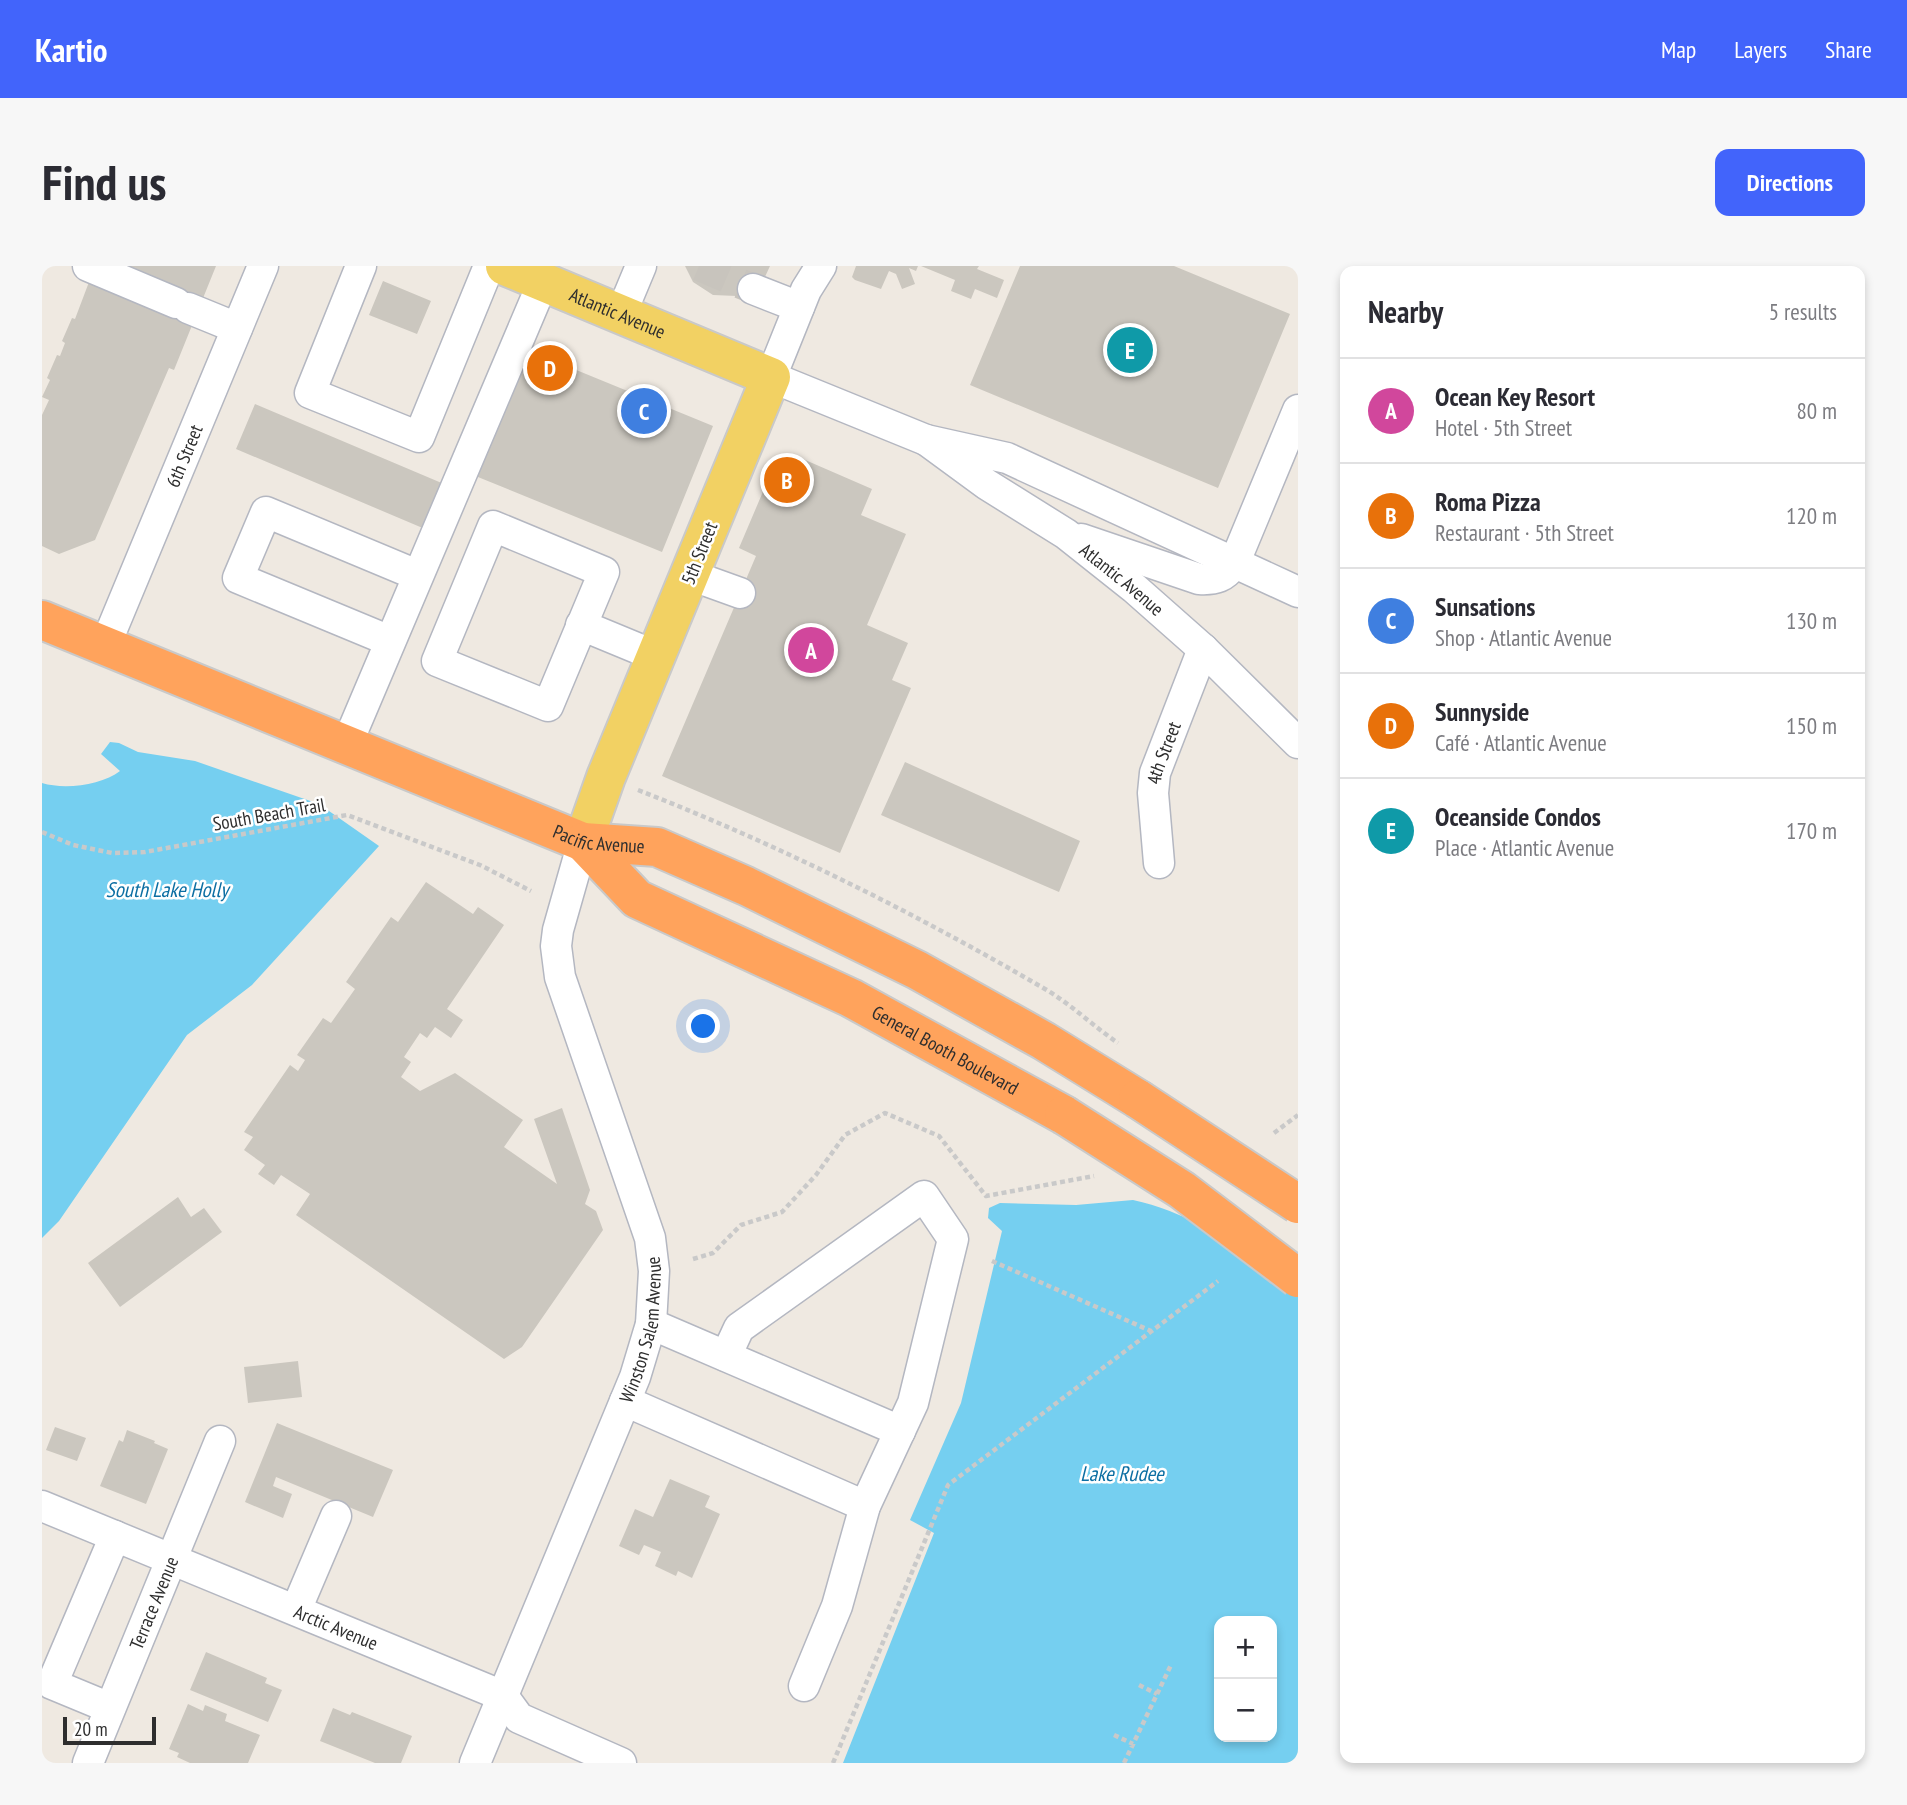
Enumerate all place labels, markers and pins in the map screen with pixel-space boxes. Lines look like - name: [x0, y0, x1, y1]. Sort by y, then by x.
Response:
- pin: E: [1107, 324, 1153, 376]
- pin: D: [527, 342, 573, 394]
- pin: C: [621, 385, 667, 437]
- pin: B: [764, 454, 810, 506]
- pin: A: [788, 624, 834, 676]

